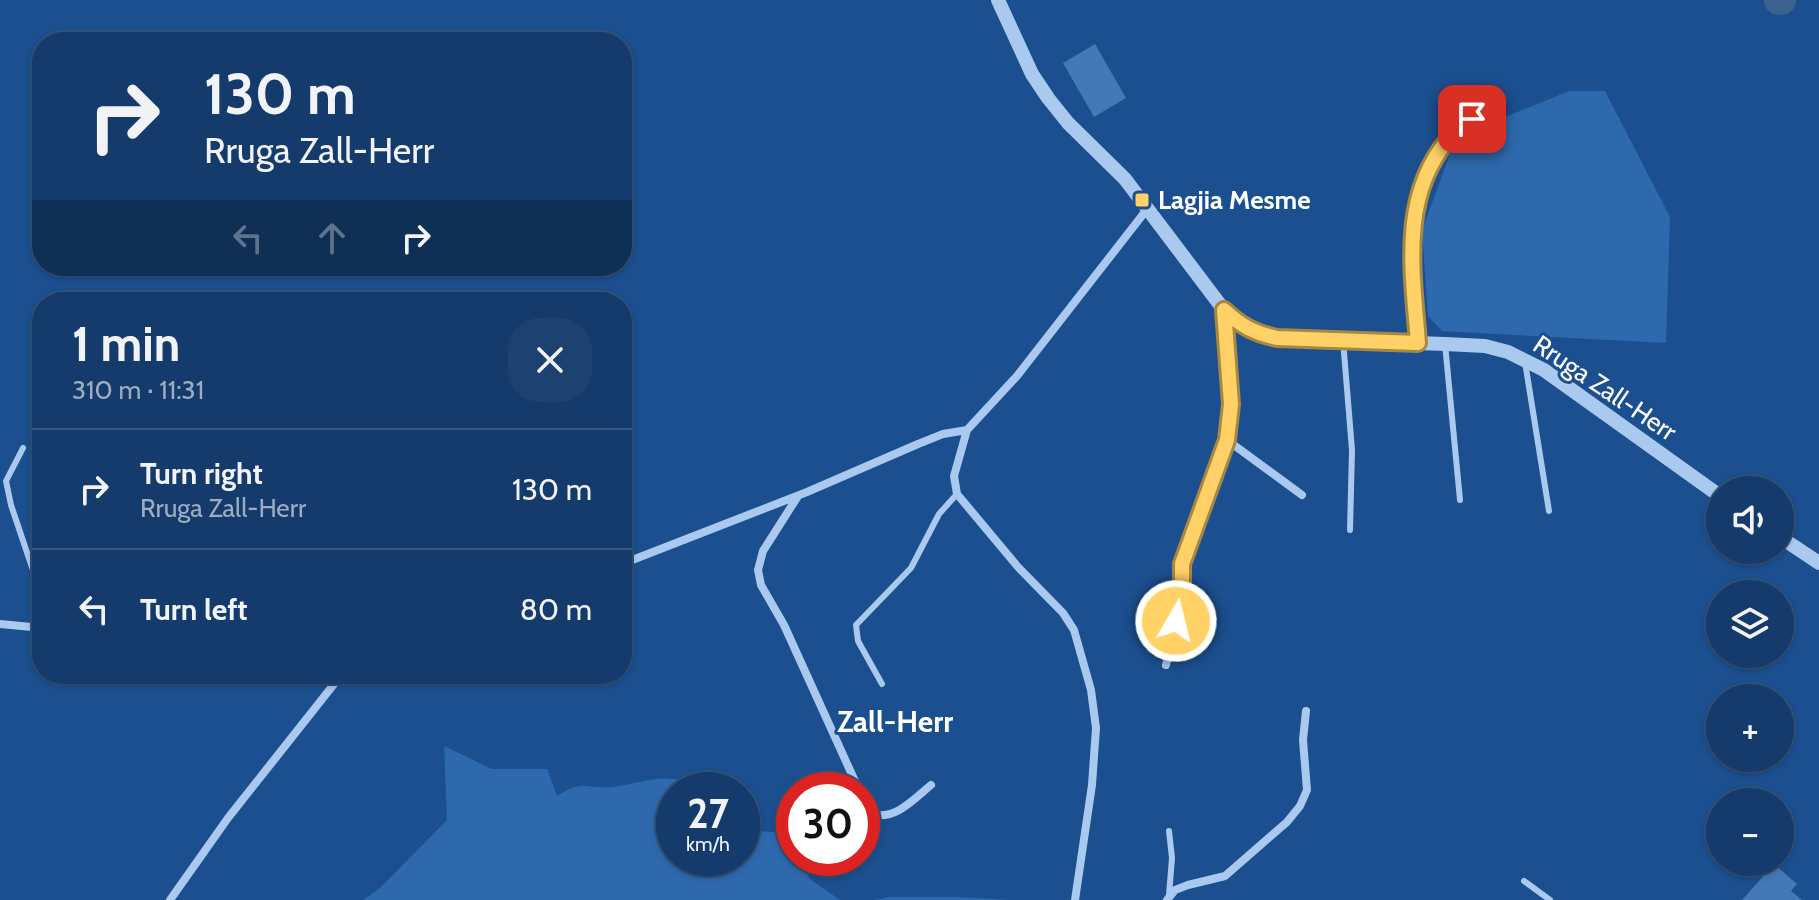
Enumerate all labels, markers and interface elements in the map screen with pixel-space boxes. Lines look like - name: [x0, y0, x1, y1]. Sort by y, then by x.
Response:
- text: 130 m: [204, 60, 356, 128]
- icon: right: [72, 64, 176, 168]
- pin: [1438, 85, 1506, 153]
- icon: arrive: [1450, 97, 1494, 141]
- text: Rruga Zall-Herr: [204, 128, 434, 172]
- place label: Lagjia Mesme: [1158, 184, 1311, 216]
- marker: Lagjia Mesme: [1133, 191, 1151, 209]
- icon: left: [226, 216, 270, 260]
- icon: ahead: [310, 216, 354, 260]
- icon: right: [394, 216, 438, 260]
- text: 1 min: [72, 315, 180, 373]
- button: close: [508, 318, 592, 402]
- street label: Rruga Zall-Herr: [1527, 328, 1683, 448]
- text: 310 m · 11:31: [72, 374, 204, 406]
- text: Turn right: [140, 455, 263, 492]
- icon: right: [72, 467, 116, 511]
- text: 130 m: [512, 471, 592, 508]
- map controls: [1706, 476, 1794, 876]
- button: sound: [1706, 476, 1794, 564]
- text: Rruga Zall-Herr: [140, 492, 306, 524]
- position arrow: [1134, 579, 1218, 663]
- button: layers: [1706, 580, 1794, 668]
- icon: left: [72, 587, 116, 631]
- text: Turn left: [140, 591, 248, 628]
- text: 80 m: [520, 591, 592, 628]
- button: +: [1706, 684, 1794, 772]
- district label: Zall-Herr: [837, 703, 953, 740]
- speed limit sign: 30: [776, 772, 880, 876]
- button: −: [1706, 788, 1794, 876]
- text: 27: [687, 789, 729, 838]
- text: km/h: [686, 832, 730, 856]

